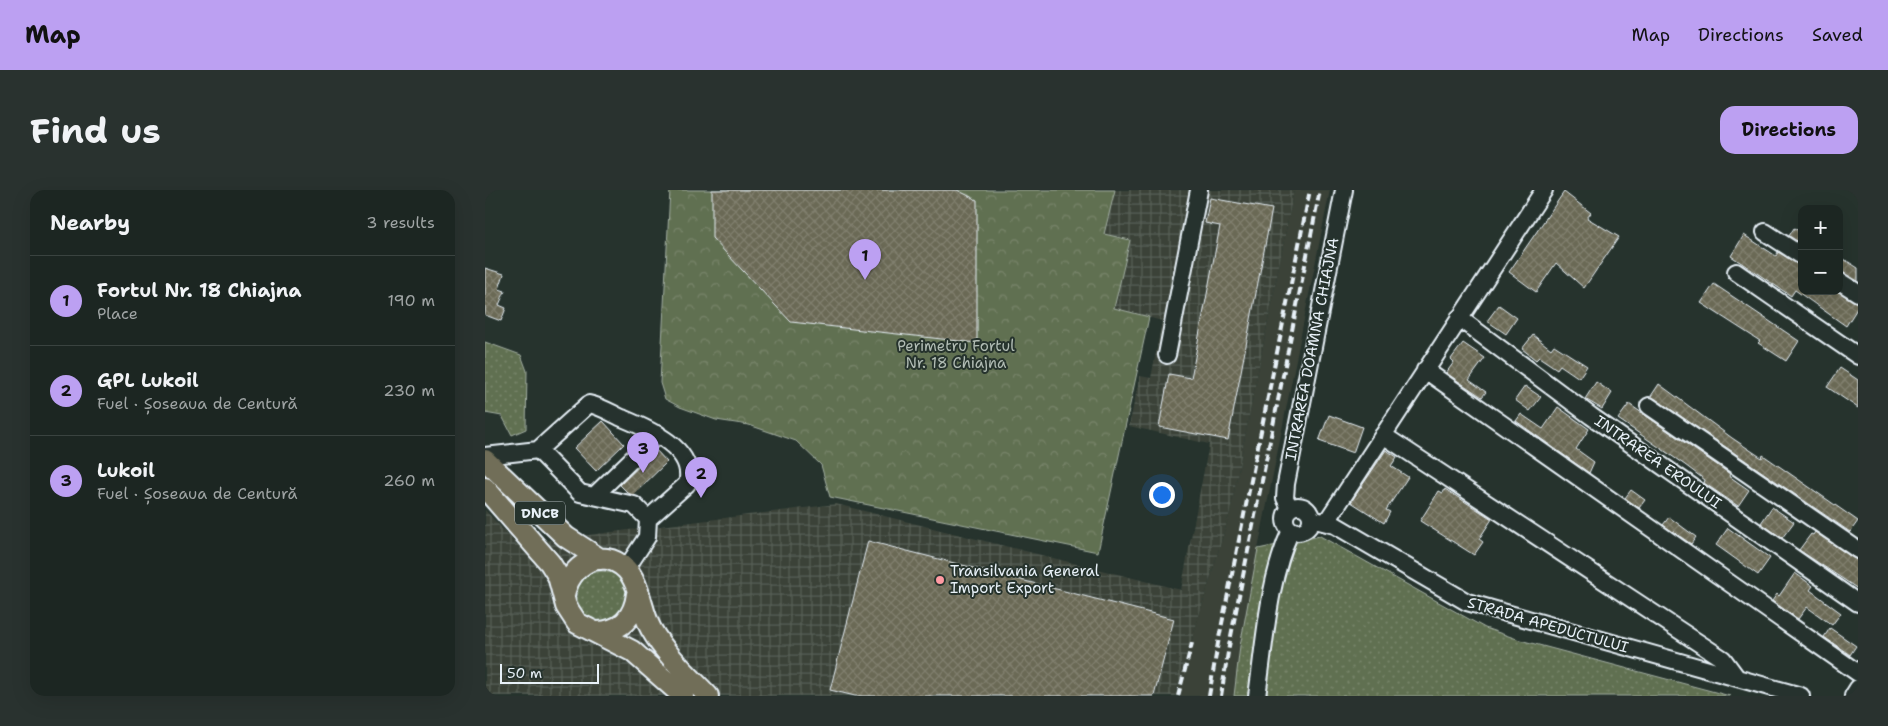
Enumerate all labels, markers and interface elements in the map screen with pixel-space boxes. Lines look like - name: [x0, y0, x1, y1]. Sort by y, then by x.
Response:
- text: Map: [25, 19, 81, 51]
- text: Map: [1632, 23, 1670, 47]
- text: Directions: [1698, 23, 1784, 47]
- text: Saved: [1812, 23, 1863, 47]
- button: Directions: [1720, 106, 1858, 154]
- text: Find us: [30, 107, 161, 154]
- map controls: [1798, 205, 1843, 295]
- button: +: [1798, 205, 1843, 250]
- text: Nearby: [50, 209, 130, 237]
- text: 3 results: [366, 212, 435, 233]
- street label: INTRAREA DOAMNA CHIAJNA: [1281, 236, 1343, 462]
- pin: 1: [849, 239, 881, 280]
- button: −: [1798, 250, 1843, 295]
- text: Fortul Nr. 18 Chiajna: [97, 278, 301, 303]
- text: 1: [62, 290, 70, 311]
- text: 190 m: [388, 290, 435, 311]
- text: Place: [97, 303, 138, 324]
- park label: Perimetru Fortul Nr. 18 Chiajna: [897, 336, 1015, 373]
- text: GPL Lukoil: [97, 368, 199, 393]
- text: 2: [60, 380, 72, 401]
- text: 230 m: [383, 380, 435, 401]
- text: Fuel · Șoseaua de Centură: [97, 393, 297, 414]
- street label: INTRAREA EROULUI: [1591, 411, 1725, 513]
- pin: 3: [627, 432, 659, 473]
- pin: 2: [685, 457, 717, 498]
- text: Lukoil: [97, 458, 155, 483]
- text: 3: [60, 470, 72, 491]
- text: 260 m: [383, 470, 435, 491]
- your location: [1149, 482, 1175, 508]
- text: Fuel · Șoseaua de Centură: [97, 483, 297, 504]
- road number: DNCB: [515, 502, 565, 524]
- place label: Transilvania General Import Export: [950, 561, 1100, 598]
- marker: Transilvania General Import Export: [934, 574, 946, 586]
- street label: STRADA APEDUCTULUI: [1465, 592, 1631, 658]
- scale bar: [500, 661, 599, 684]
- text: 50 m: [507, 664, 542, 682]

